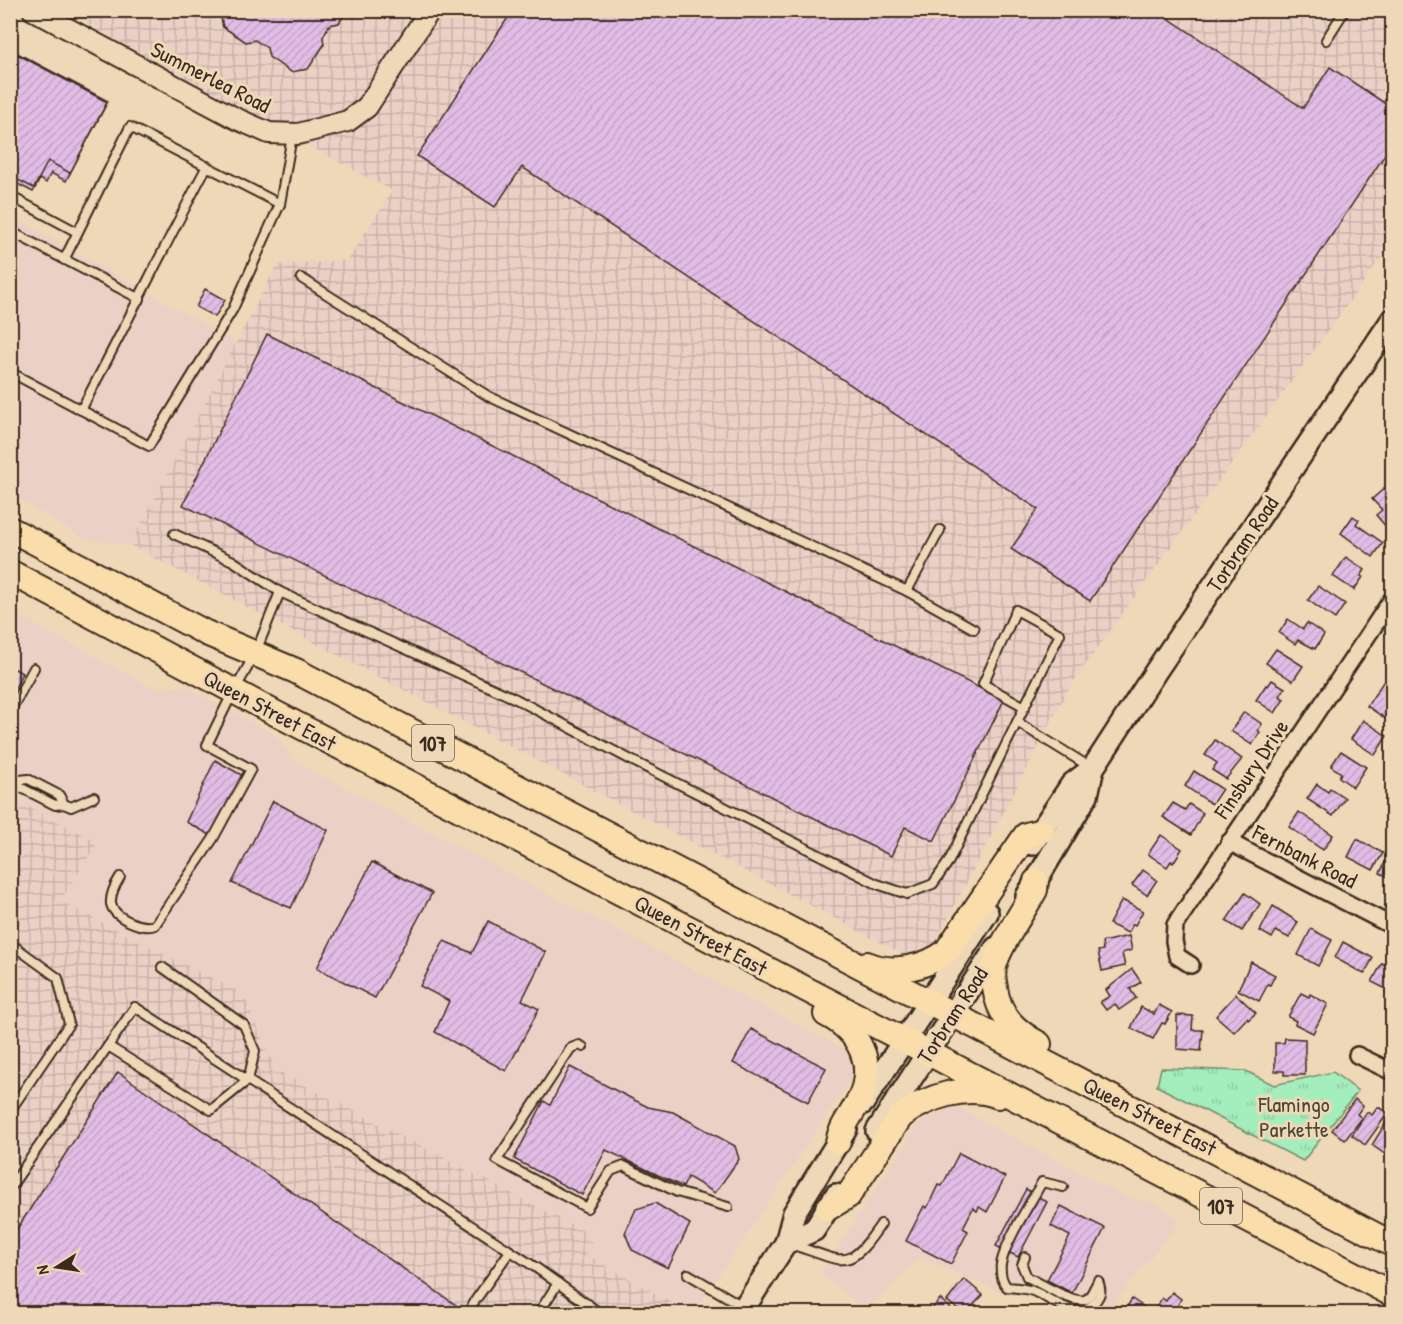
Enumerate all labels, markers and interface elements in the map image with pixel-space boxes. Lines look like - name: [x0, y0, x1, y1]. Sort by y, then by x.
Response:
- street label: Summerlea Road: [146, 34, 276, 120]
- street label: Torbram Road: [1199, 490, 1285, 598]
- street label: Queen Street East: [198, 662, 342, 758]
- street label: Finsbury Drive: [1206, 713, 1295, 825]
- road number: 107: [412, 725, 454, 761]
- street label: Fernbank Road: [1247, 816, 1363, 895]
- street label: Queen Street East: [629, 887, 773, 983]
- street label: Torbram Road: [909, 960, 995, 1069]
- street label: Queen Street East: [1078, 1069, 1222, 1163]
- park label: Flamingo Parkette: [1257, 1089, 1330, 1144]
- road number: 107: [1200, 1188, 1242, 1224]
- north arrow: [27, 1237, 87, 1297]
- text: N: [31, 1263, 54, 1277]

